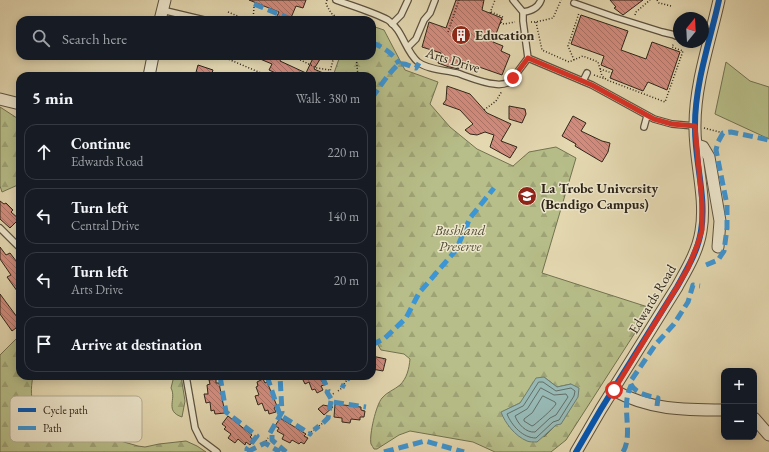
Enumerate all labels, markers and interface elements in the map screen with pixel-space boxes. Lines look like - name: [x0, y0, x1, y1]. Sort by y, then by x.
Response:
- north arrow: [673, 12, 709, 48]
- search box: [16, 16, 376, 60]
- building icon: Education: [450, 24, 472, 46]
- place label: Education: [475, 26, 534, 44]
- icon: search: [30, 27, 52, 49]
- text: Search here: [62, 29, 127, 48]
- street label: Arts Drive: [423, 43, 483, 77]
- route end: [504, 69, 522, 87]
- text: 5 min: [32, 87, 73, 109]
- text: Walk · 380 m: [296, 90, 360, 107]
- text: Continue: [71, 134, 131, 153]
- icon: ahead: [33, 141, 55, 163]
- text: 220 m: [328, 144, 359, 161]
- text: Edwards Road: [71, 153, 143, 170]
- place label: La Trobe University (Bendigo Campus): [541, 179, 659, 213]
- school or university icon: La Trobe University (Bendigo Campus): [516, 185, 538, 207]
- text: Turn left: [71, 198, 128, 217]
- icon: left: [33, 205, 55, 227]
- text: 140 m: [328, 208, 359, 225]
- text: Central Drive: [71, 217, 139, 234]
- park label: Bushland Preserve: [434, 221, 486, 255]
- street label: Edwards Road: [624, 260, 680, 337]
- text: Turn left: [71, 262, 128, 281]
- icon: left: [33, 269, 55, 291]
- text: 20 m: [334, 272, 359, 289]
- text: Arts Drive: [71, 281, 123, 298]
- icon: arrive: [33, 333, 55, 355]
- text: Arrive at destination: [71, 335, 202, 354]
- map controls: [721, 368, 757, 440]
- button: +: [721, 368, 757, 404]
- route start: [605, 381, 623, 399]
- legend: [10, 396, 142, 442]
- text: Cycle path: [43, 403, 88, 417]
- button: −: [721, 404, 757, 440]
- text: Path: [43, 421, 62, 435]

